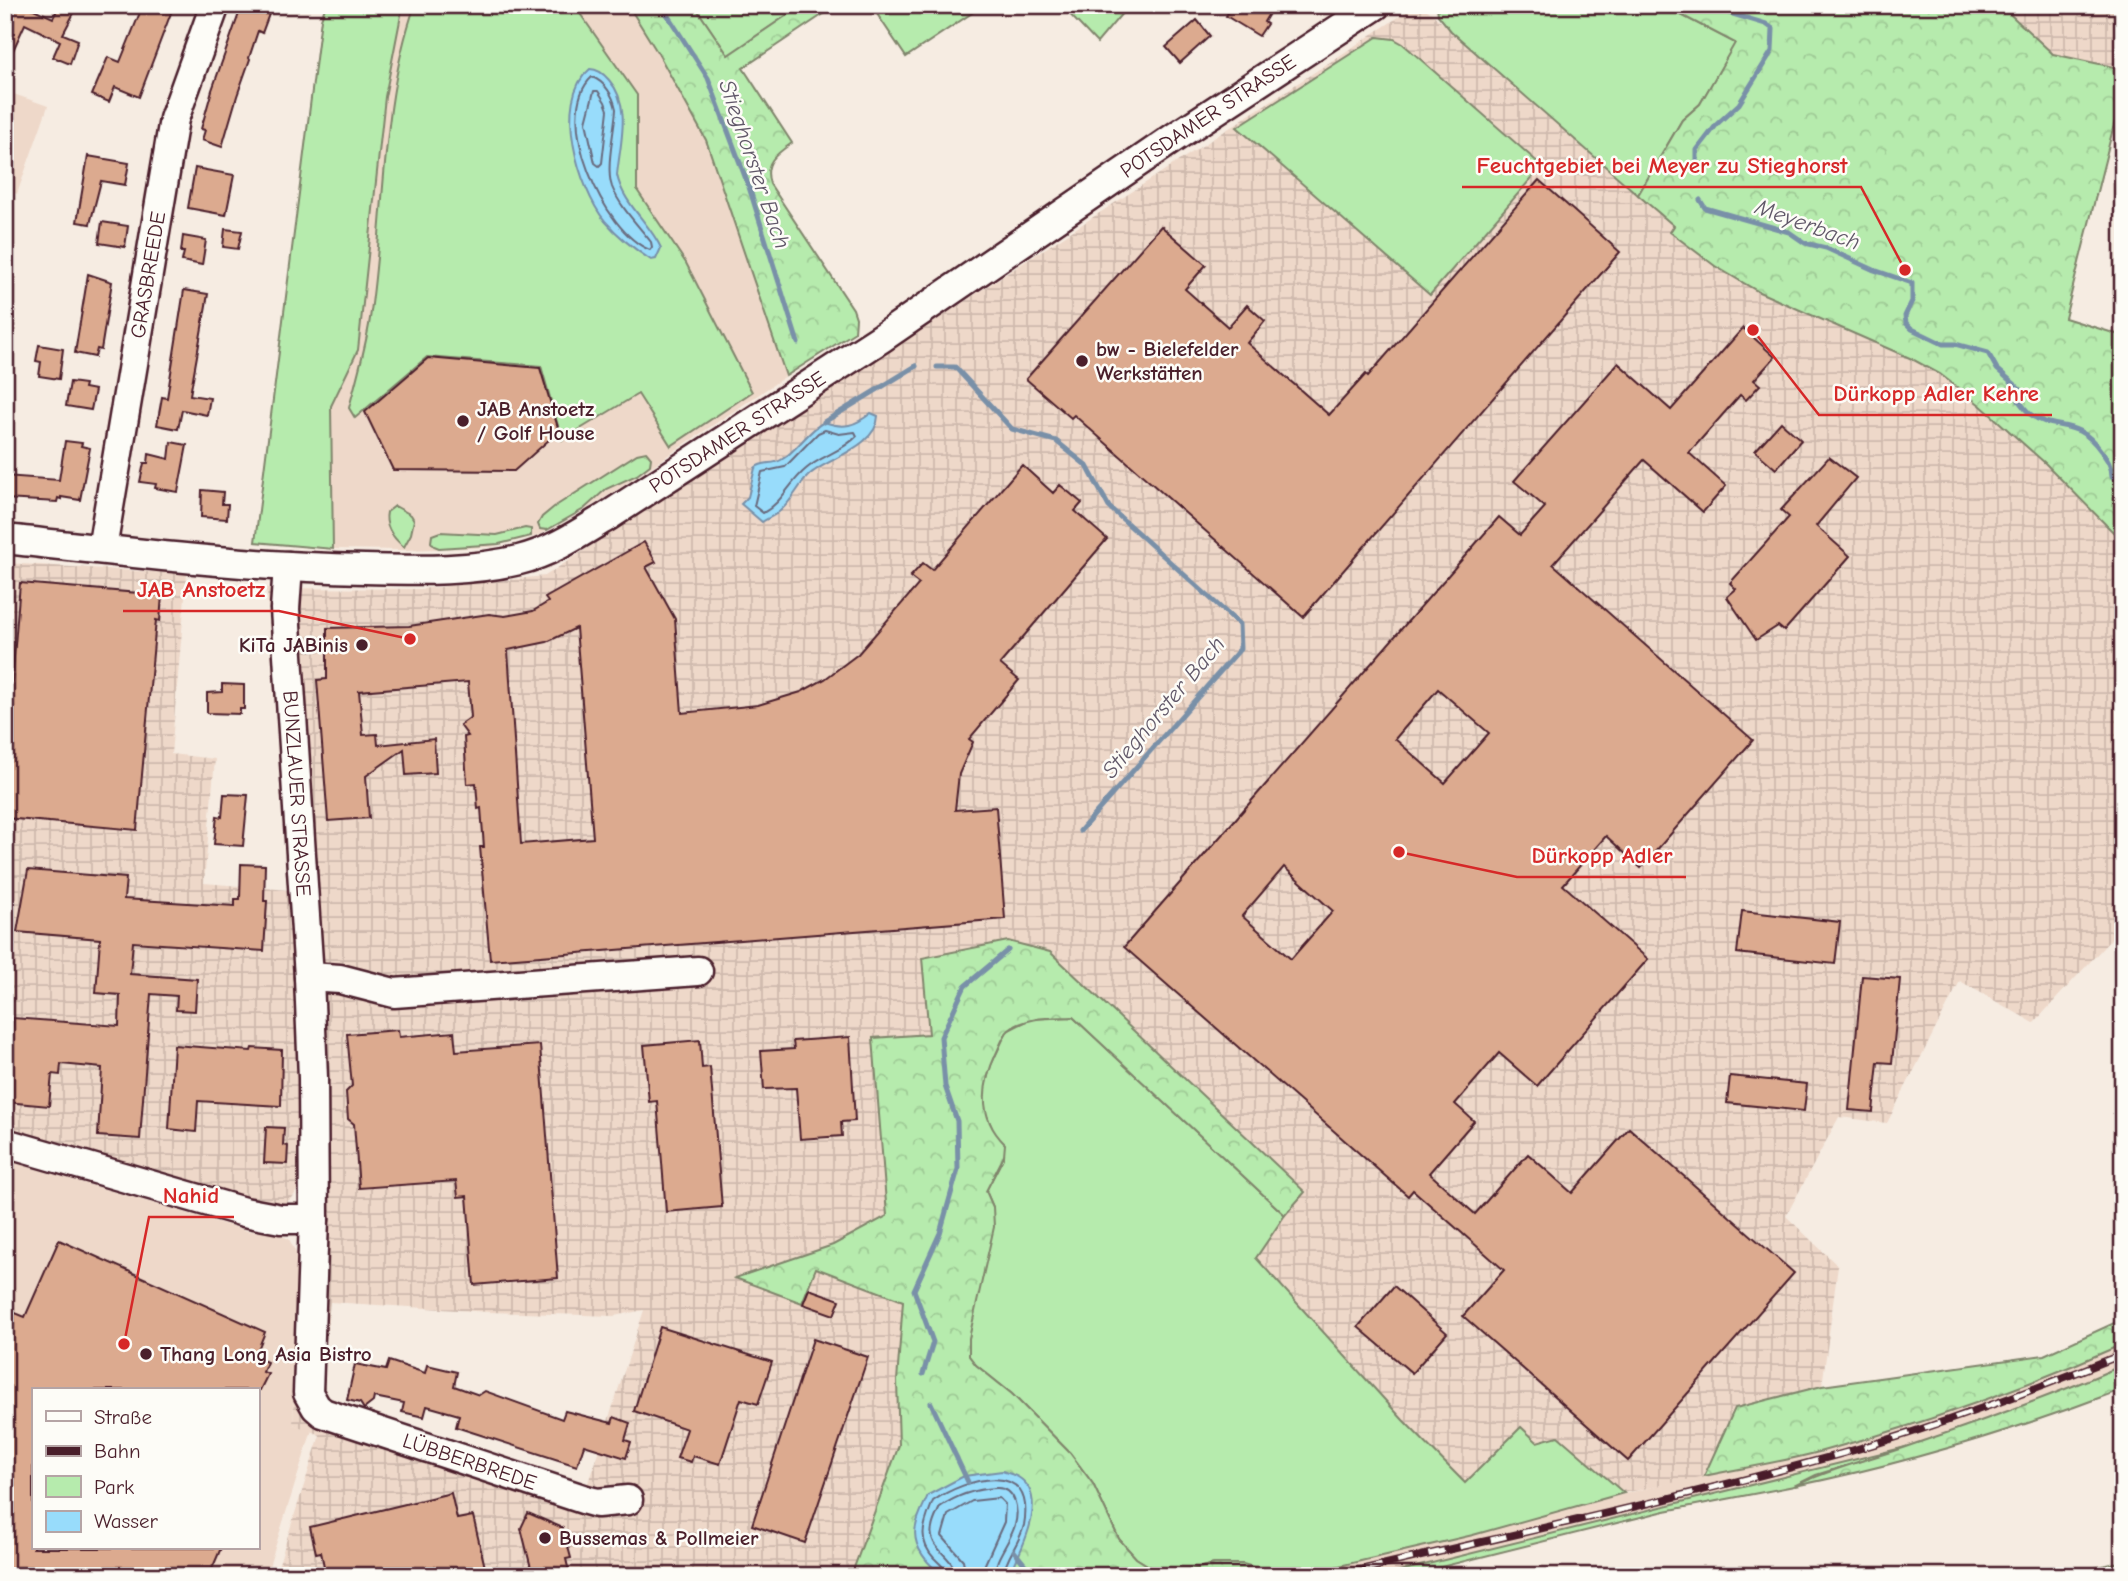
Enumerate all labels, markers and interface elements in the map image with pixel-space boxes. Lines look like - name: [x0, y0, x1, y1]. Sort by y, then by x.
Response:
- street label: POTSDAMER STRASSE: [1116, 49, 1300, 183]
- water label: Stieghorster Bach: [713, 76, 796, 252]
- callout: Feuchtgebiet bei Meyer zu Stieghorst: [1462, 143, 1861, 187]
- text: Feuchtgebiet bei Meyer zu Stieghorst: [1476, 152, 1848, 179]
- water label: Meyerbach: [1751, 193, 1864, 256]
- street label: GRASBREEDE: [125, 210, 170, 340]
- place label: bw - Bielefelder Werkstätten: [1096, 337, 1239, 385]
- marker: bw - Bielefelder Werkstätten: [1074, 353, 1090, 369]
- street label: POTSDAMER STRASSE: [645, 366, 830, 498]
- callout: Dürkopp Adler Kehre: [1819, 371, 2052, 415]
- text: Dürkopp Adler Kehre: [1833, 380, 2039, 407]
- place label: JAB Anstoetz / Golf House: [477, 397, 595, 445]
- marker: JAB Anstoetz / Golf House: [455, 413, 471, 429]
- callout: JAB Anstoetz: [123, 567, 279, 611]
- text: JAB Anstoetz: [137, 576, 265, 603]
- water label: Stieghorster Bach: [1096, 631, 1231, 784]
- place label: KiTa JABinis: [239, 633, 348, 657]
- marker: KiTa JABinis: [354, 637, 370, 653]
- street label: BUNZLAUER STRASSE: [278, 690, 316, 897]
- callout: Dürkopp Adler: [1517, 833, 1686, 877]
- text: Dürkopp Adler: [1531, 842, 1673, 869]
- callout: Nahid: [149, 1173, 234, 1217]
- text: Nahid: [163, 1182, 219, 1209]
- place label: Thang Long Asia Bistro: [160, 1342, 372, 1366]
- marker: Thang Long Asia Bistro: [138, 1346, 154, 1362]
- legend: [32, 1388, 259, 1550]
- text: Straße: [94, 1405, 152, 1429]
- street label: LÜBBERBREDE: [400, 1428, 540, 1495]
- text: Bahn: [94, 1439, 141, 1463]
- text: Park: [94, 1475, 134, 1499]
- text: Wasser: [94, 1509, 159, 1533]
- place label: Bussemas & Pollmeier: [559, 1526, 759, 1550]
- marker: Bussemas & Pollmeier: [537, 1530, 553, 1546]

